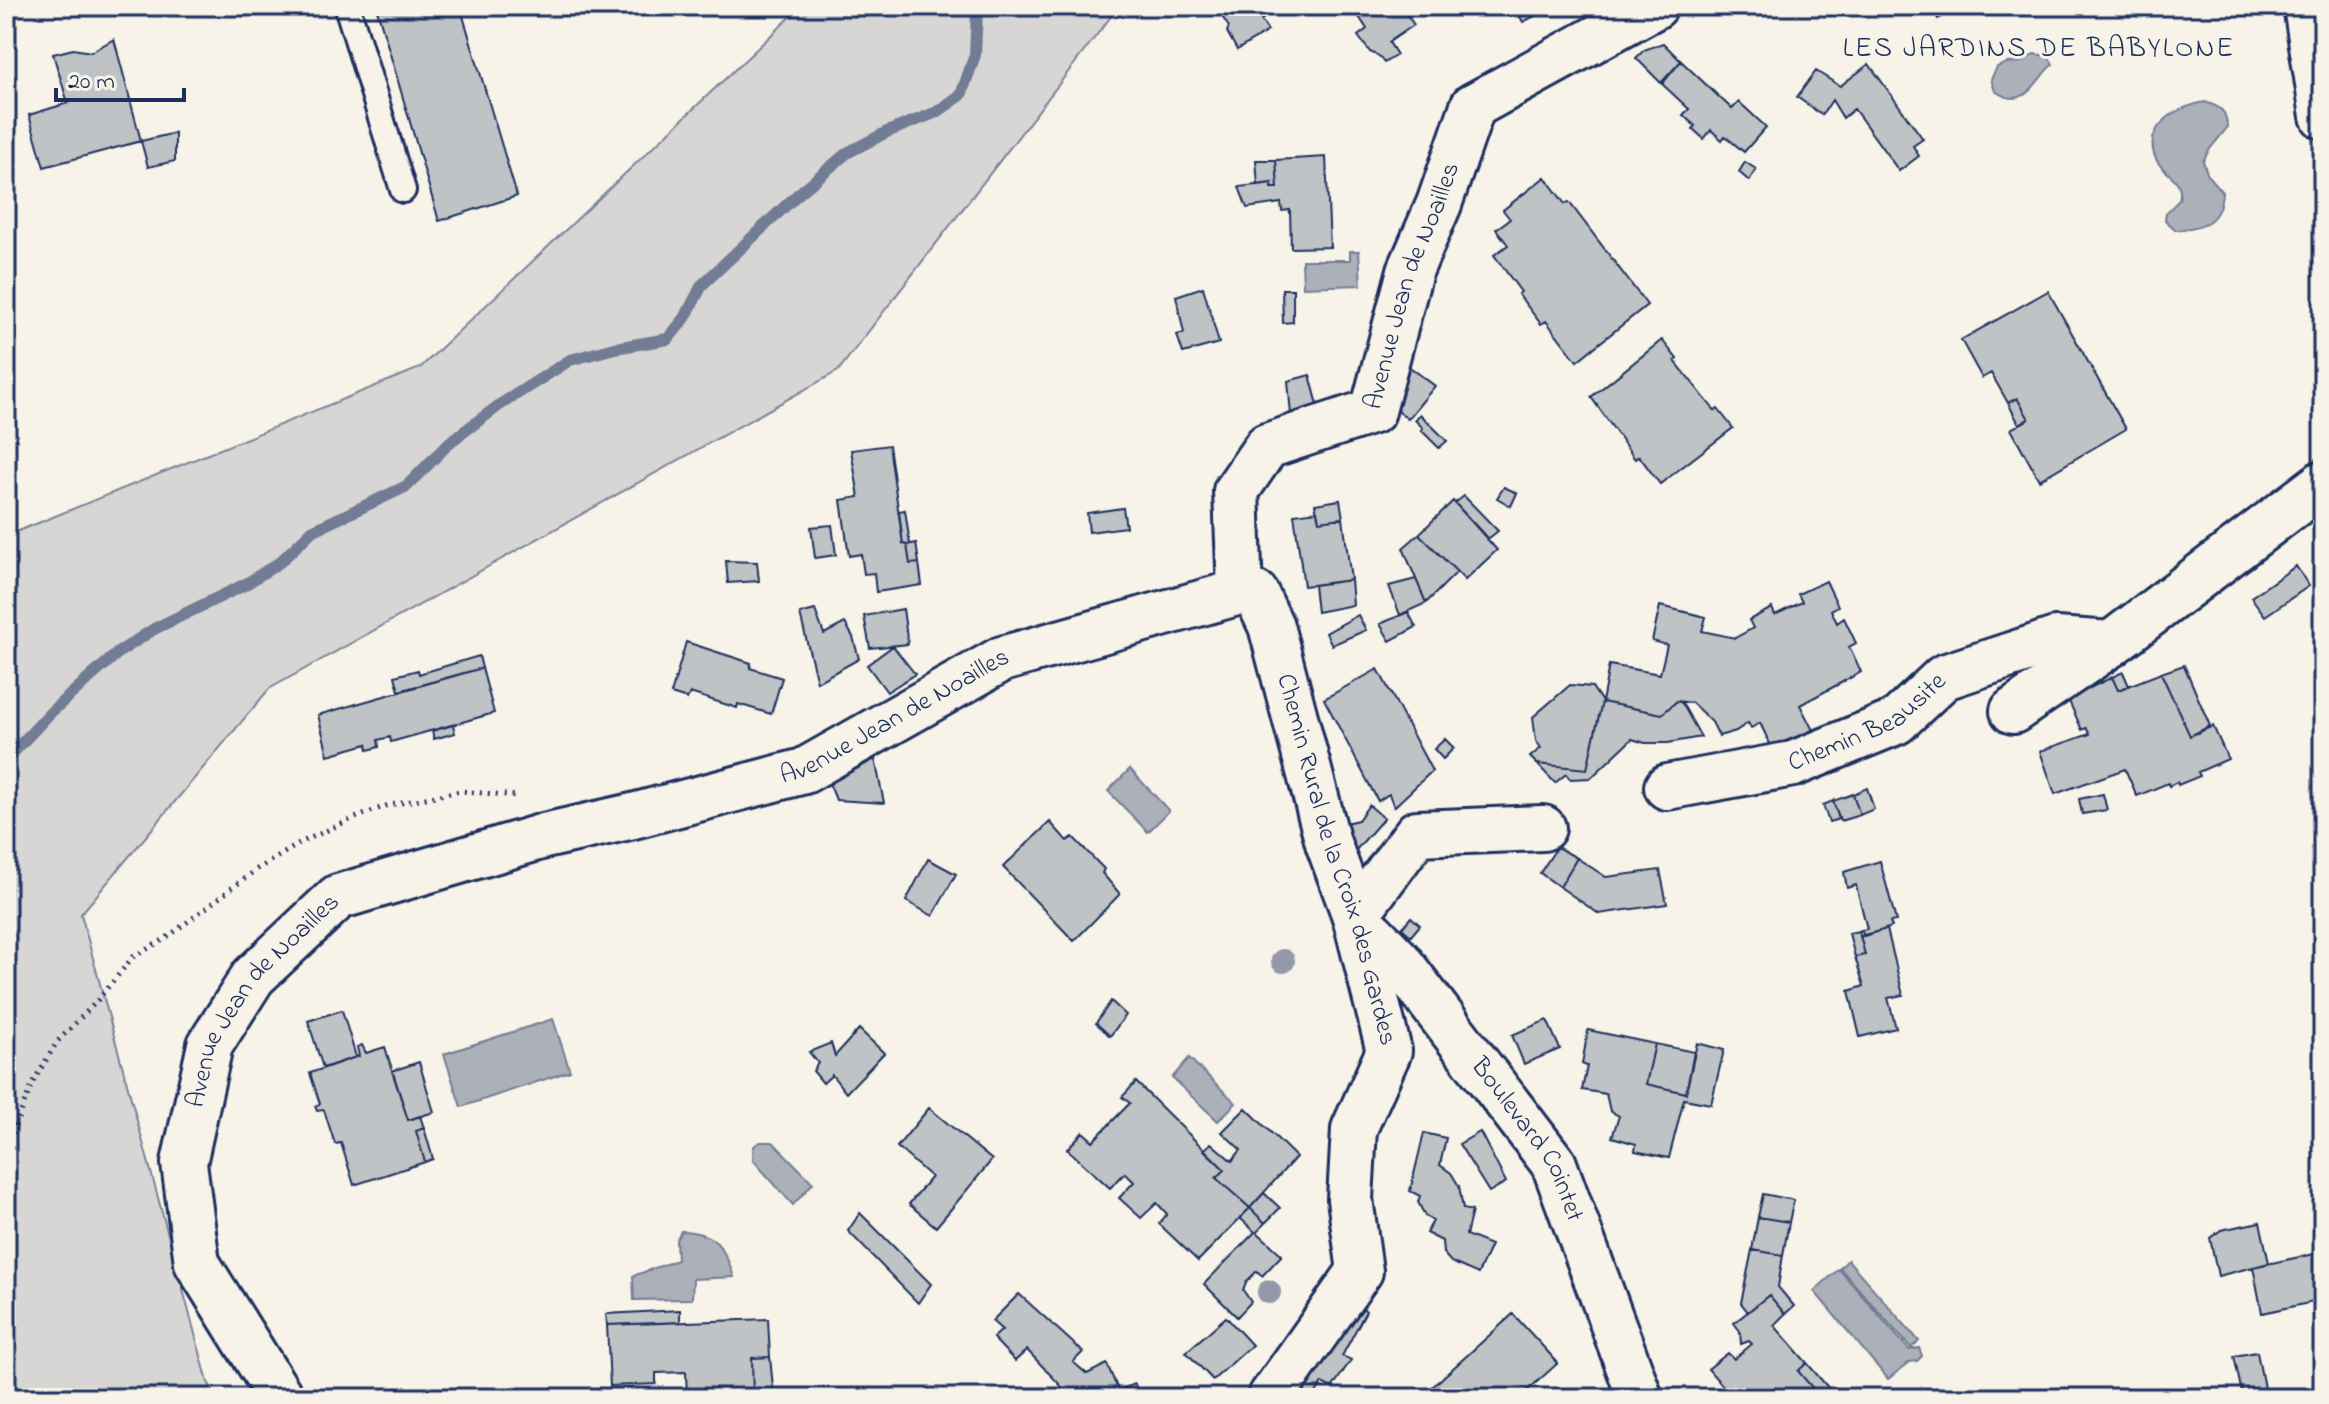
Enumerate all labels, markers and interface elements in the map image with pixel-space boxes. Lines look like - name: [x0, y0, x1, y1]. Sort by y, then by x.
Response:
- district label: LES JARDINS DE BABYLONE: [1843, 29, 2235, 70]
- scale bar: [56, 52, 184, 102]
- text: 20 m: [68, 65, 115, 100]
- street label: Avenue Jean de Noailles: [1355, 158, 1471, 414]
- street label: Avenue Jean de Noailles: [776, 639, 1014, 795]
- street label: Chemin Beausite: [1783, 664, 1956, 783]
- street label: Chemin Rural de la Croix des Gardes: [1265, 670, 1406, 1049]
- street label: Avenue Jean de Noailles: [178, 885, 349, 1111]
- street label: Boulevard Cointet: [1460, 1049, 1593, 1228]

